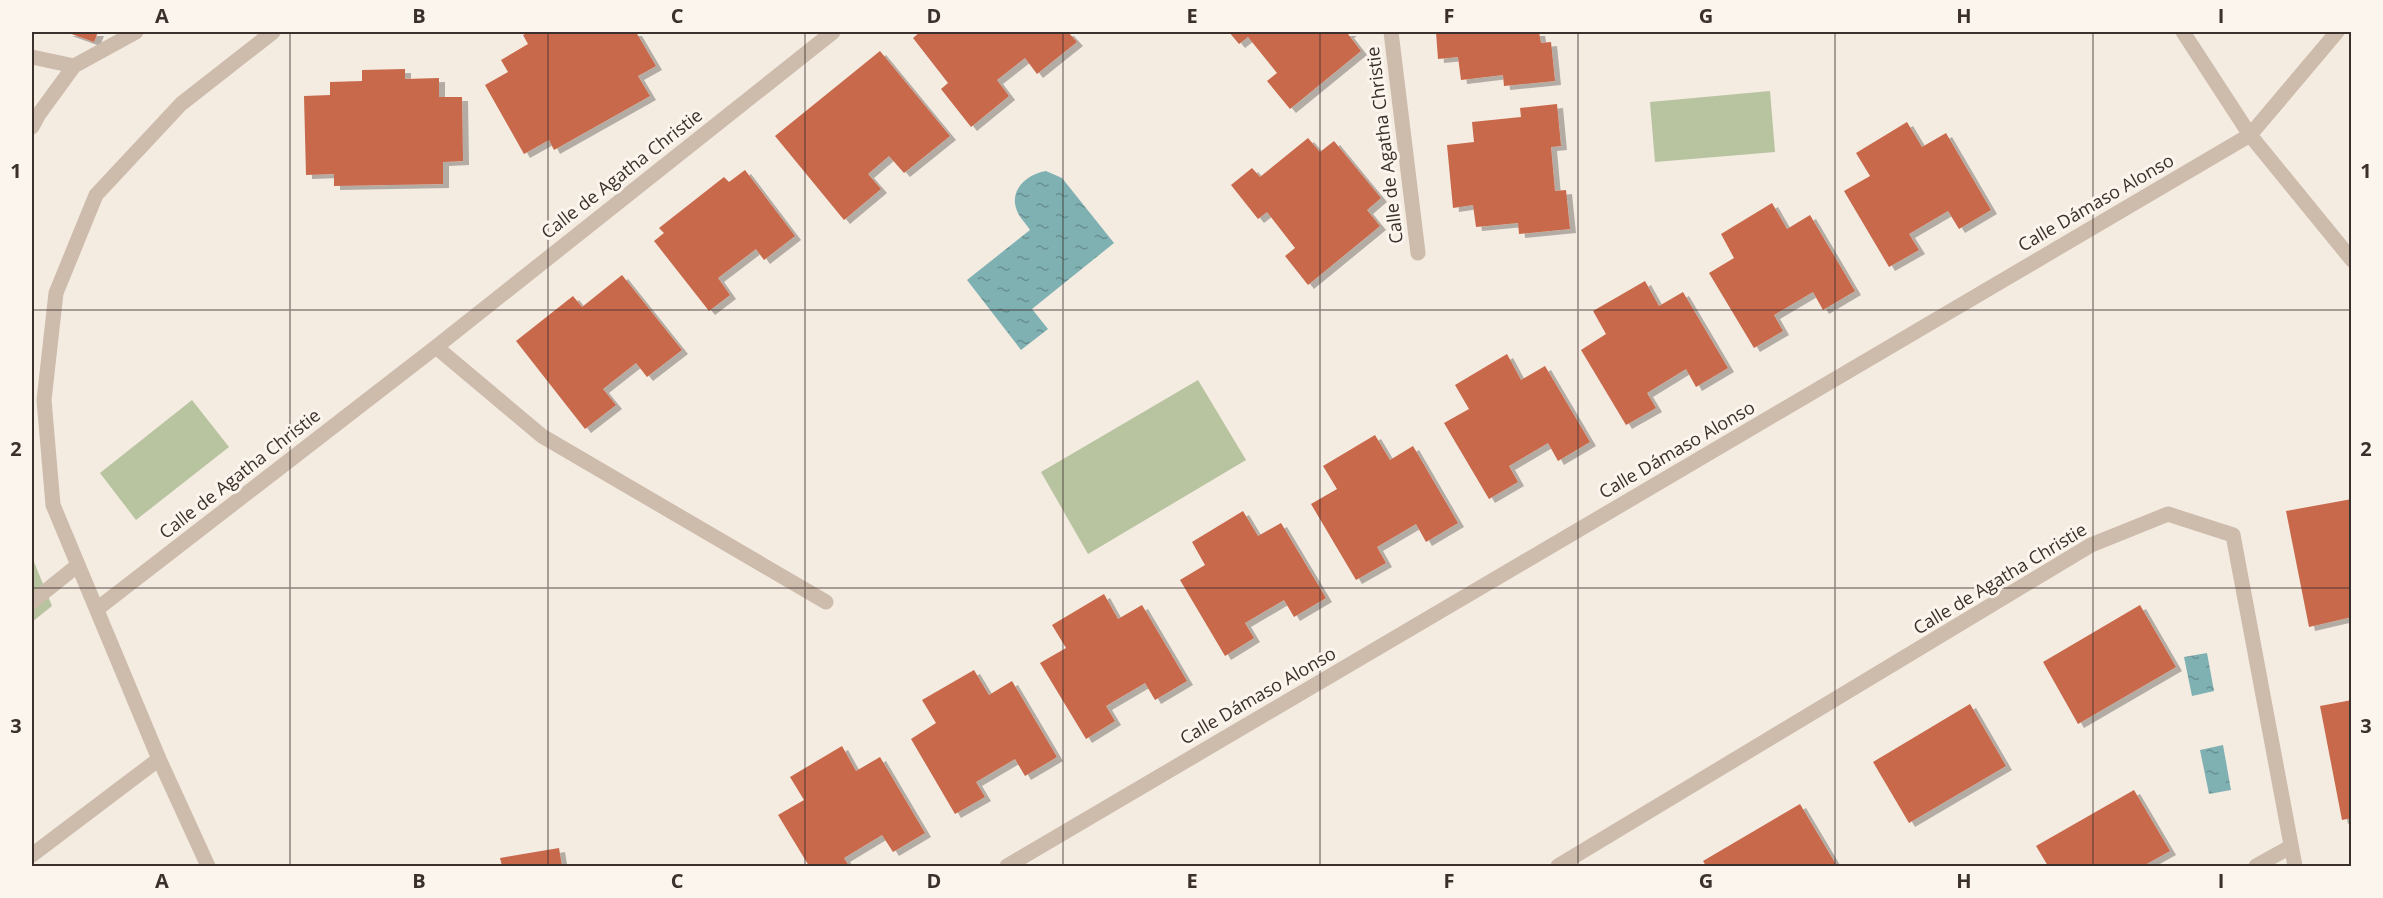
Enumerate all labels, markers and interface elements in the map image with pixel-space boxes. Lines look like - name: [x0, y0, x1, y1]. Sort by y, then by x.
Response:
- text: A: [155, 2, 169, 29]
- text: B: [412, 2, 426, 29]
- text: C: [671, 2, 684, 29]
- text: D: [927, 2, 941, 29]
- text: E: [1186, 2, 1198, 29]
- text: F: [1444, 2, 1454, 29]
- text: G: [1699, 2, 1713, 29]
- text: H: [1956, 2, 1972, 29]
- text: I: [2218, 2, 2224, 29]
- street label: Calle de Agatha Christie: [1360, 45, 1408, 245]
- street label: Calle de Agatha Christie: [536, 103, 707, 244]
- street label: Calle Dámaso Alonso: [2013, 148, 2178, 257]
- text: 1: [10, 157, 22, 184]
- text: 1: [2360, 157, 2372, 184]
- street label: Calle Dámaso Alonso: [1594, 395, 1759, 504]
- street label: Calle de Agatha Christie: [154, 403, 325, 544]
- text: 2: [10, 435, 22, 462]
- text: 2: [2360, 435, 2372, 462]
- street label: Calle de Agatha Christie: [1908, 517, 2091, 639]
- street label: Calle Dámaso Alonso: [1175, 641, 1340, 750]
- text: 3: [10, 712, 22, 739]
- text: 3: [2360, 712, 2372, 739]
- text: A: [155, 867, 169, 894]
- text: B: [412, 867, 426, 894]
- text: C: [671, 867, 684, 894]
- text: D: [927, 867, 941, 894]
- text: E: [1186, 867, 1198, 894]
- text: F: [1444, 867, 1454, 894]
- text: G: [1699, 867, 1713, 894]
- text: H: [1956, 867, 1972, 894]
- text: I: [2218, 867, 2224, 894]

